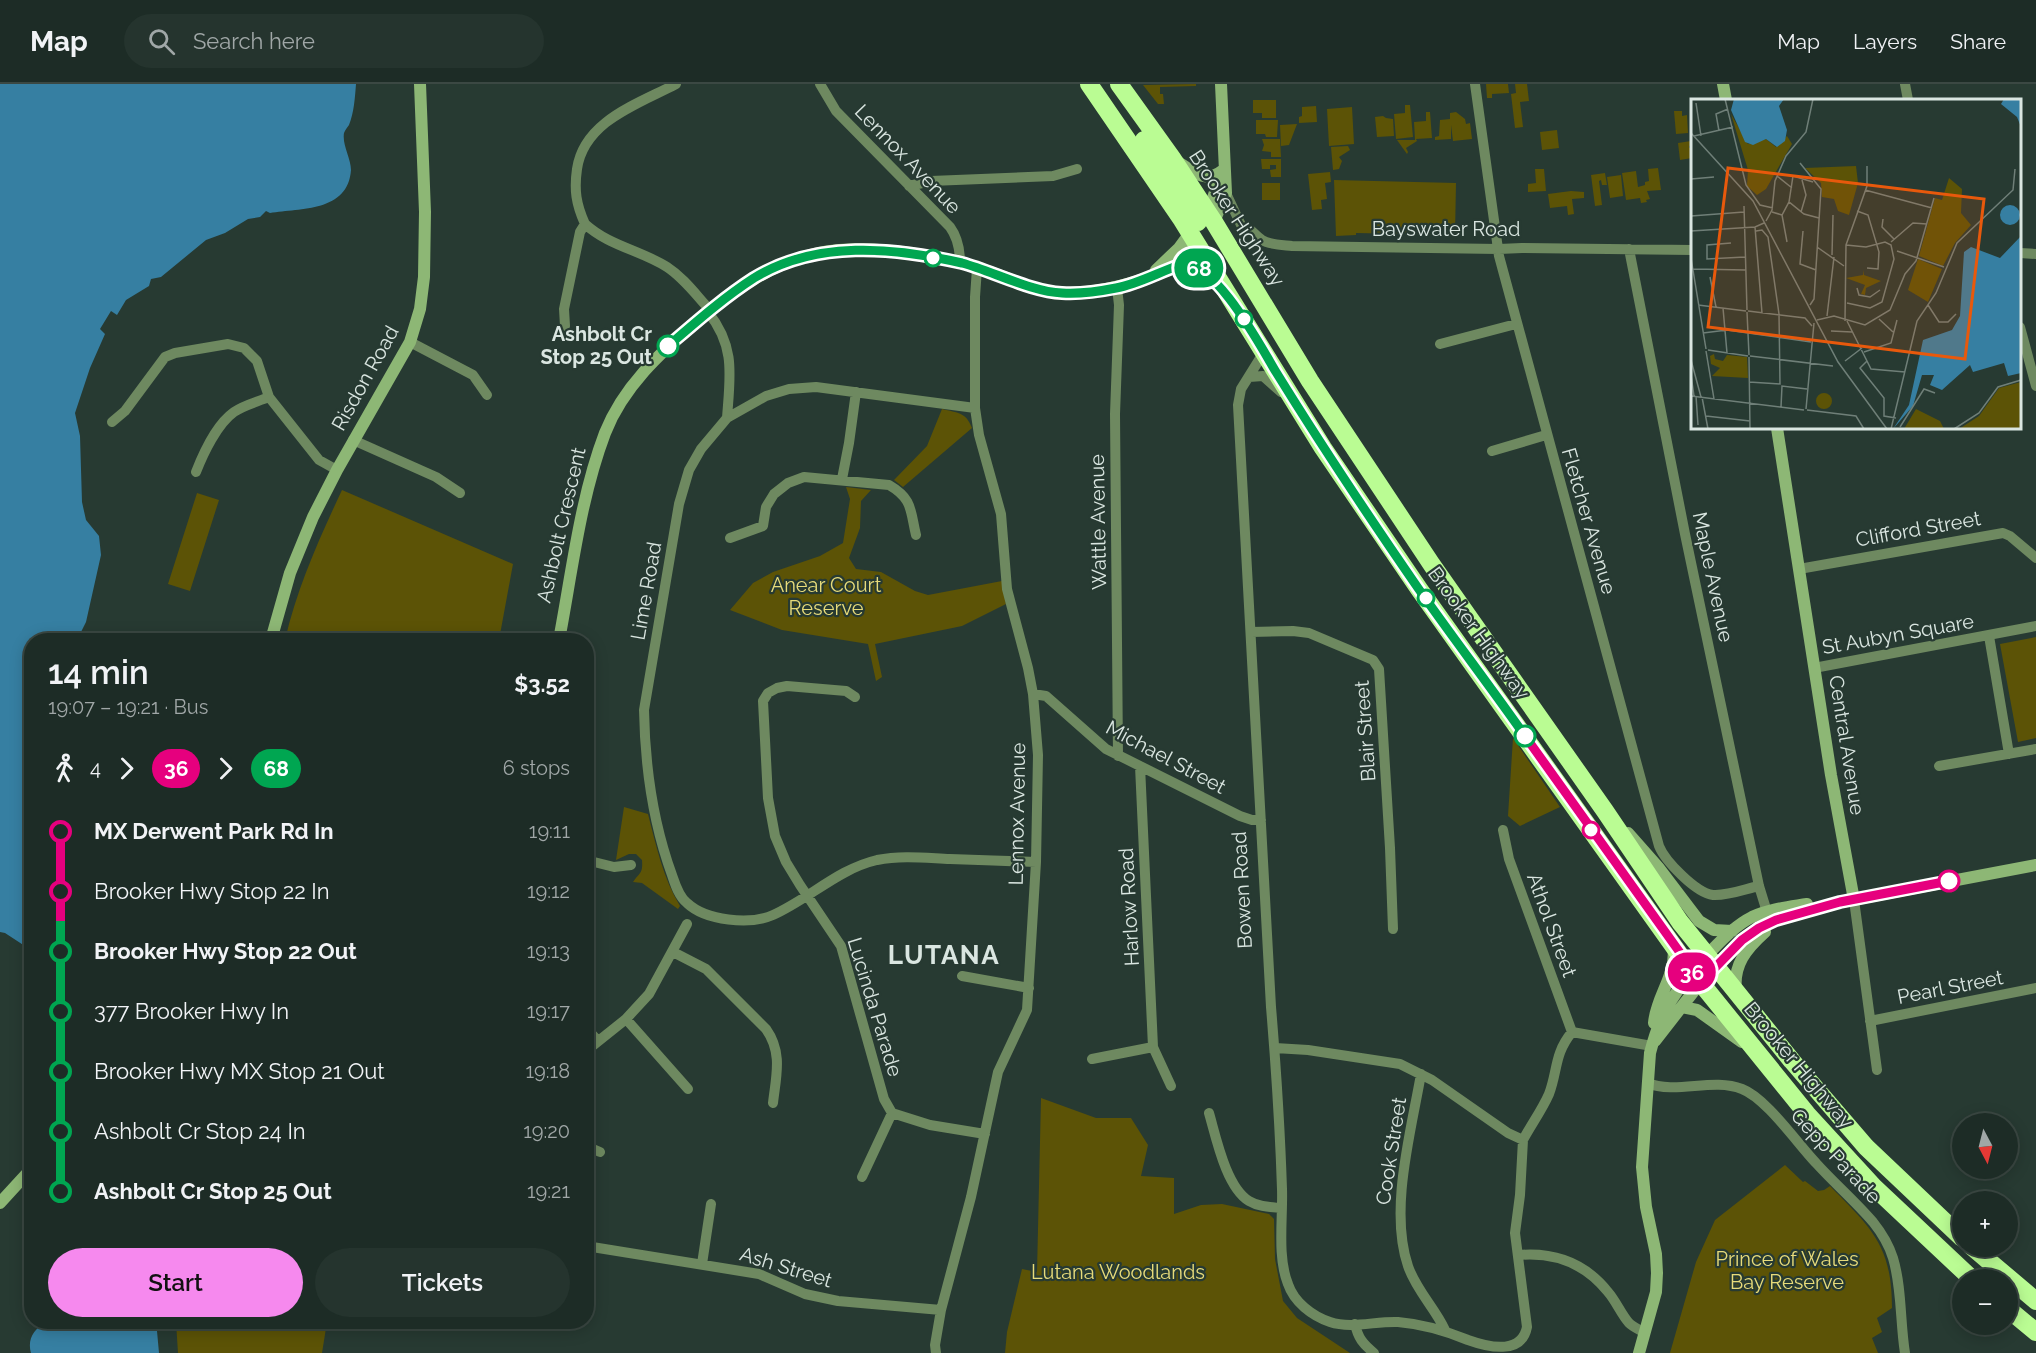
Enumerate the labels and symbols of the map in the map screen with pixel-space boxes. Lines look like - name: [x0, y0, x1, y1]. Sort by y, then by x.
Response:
- street label: Lennox Avenue: [850, 99, 966, 219]
- inset map: [1691, 99, 2021, 429]
- street label: Brooker Highway: [1184, 145, 1290, 291]
- street label: Bayswater Road: [1372, 217, 1520, 241]
- line badge: 68: [1172, 248, 1226, 288]
- unlabelled marker: [924, 249, 942, 267]
- unlabelled marker: [1235, 310, 1253, 328]
- street label: Risdon Road: [326, 321, 404, 435]
- place label: Ashbolt Cr Stop 25 Out: [541, 322, 652, 369]
- marker: Ashbolt Cr Stop 25 Out: [657, 335, 679, 357]
- street label: Ashbolt Crescent: [531, 445, 591, 605]
- street label: Fletcher Avenue: [1557, 445, 1621, 597]
- street label: Wattle Avenue: [1085, 454, 1111, 590]
- street label: Clifford Street: [1854, 506, 1983, 552]
- street label: Maple Avenue: [1687, 510, 1739, 645]
- street label: Lime Road: [626, 540, 666, 642]
- street label: Brooker Highway: [1423, 562, 1535, 704]
- park label: Anear Court Reserve: [771, 573, 882, 620]
- unlabelled marker: [1417, 589, 1435, 607]
- street label: St Aubyn Square: [1820, 609, 1976, 659]
- street label: Central Avenue: [1824, 673, 1870, 817]
- street label: Blair Street: [1349, 679, 1380, 782]
- street label: Michael Street: [1102, 715, 1230, 799]
- unlabelled marker: [1514, 725, 1536, 747]
- street label: Lennox Avenue: [1004, 742, 1030, 886]
- unlabelled marker: [1582, 821, 1600, 839]
- street label: Bowen Road: [1227, 831, 1257, 949]
- street label: Harlow Road: [1114, 847, 1144, 967]
- street label: Athol Street: [1522, 870, 1582, 980]
- unlabelled marker: [1938, 870, 1960, 892]
- street label: Lucinda Parade: [842, 935, 908, 1080]
- district label: LUTANA: [888, 940, 1000, 970]
- line badge: 36: [1665, 952, 1719, 992]
- street label: Pearl Street: [1895, 965, 2005, 1009]
- street label: Brooker Highway: [1739, 997, 1859, 1133]
- street label: Cook Street: [1371, 1095, 1411, 1207]
- street label: Gepp Parade: [1786, 1104, 1886, 1209]
- north arrow: [1952, 1113, 2018, 1179]
- street label: Ash Street: [737, 1242, 835, 1292]
- park label: Prince of Wales Bay Reserve: [1715, 1247, 1859, 1294]
- park label: Lutana Woodlands: [1031, 1260, 1205, 1284]

